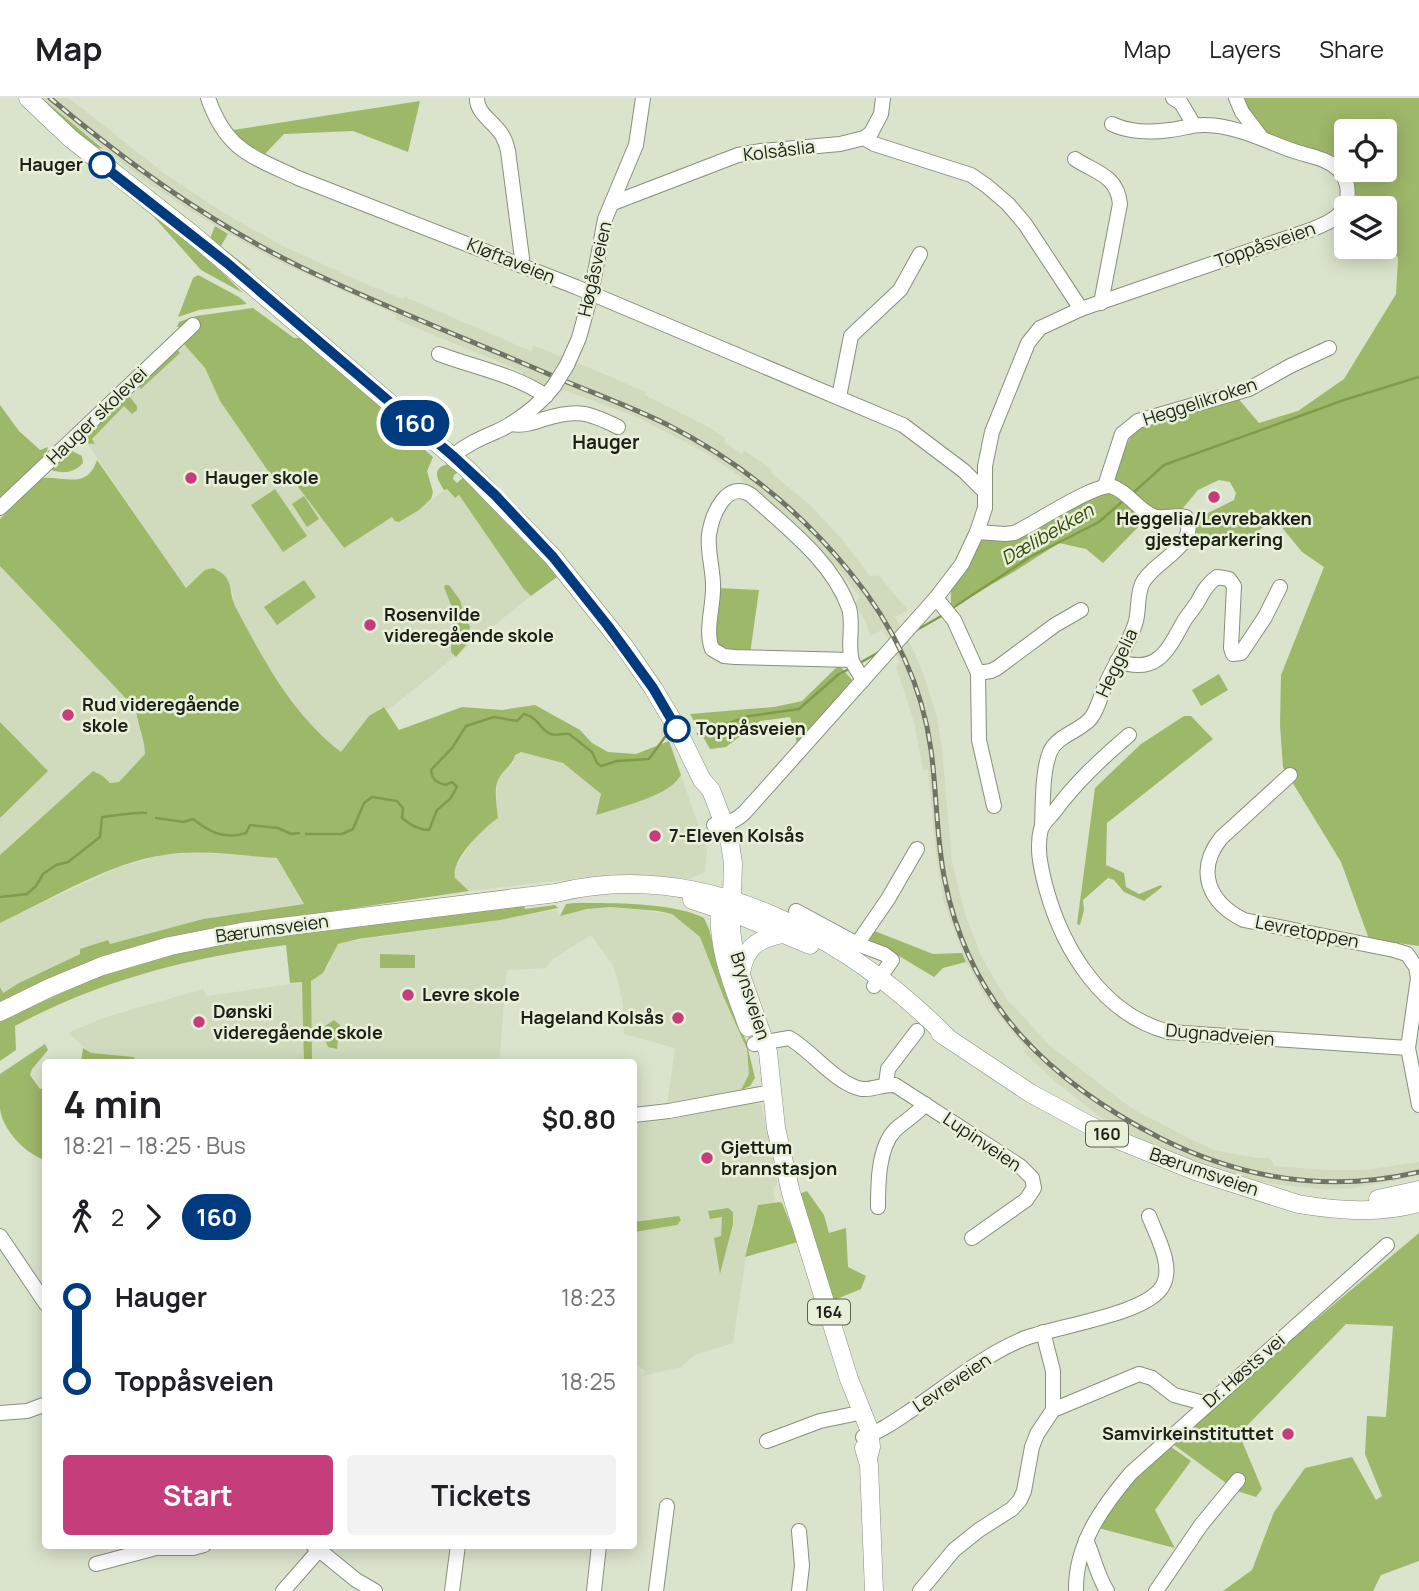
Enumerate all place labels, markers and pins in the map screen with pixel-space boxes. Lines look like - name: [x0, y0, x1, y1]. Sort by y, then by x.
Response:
- place label: Hauger: [19, 152, 83, 176]
- marker: Hauger: [89, 152, 115, 178]
- place label: Hauger skole: [205, 465, 319, 489]
- marker: Hauger skole: [183, 470, 199, 486]
- marker: Heggelia/Levrebakken gjesteparkering: [1206, 489, 1222, 505]
- place label: Heggelia/Levrebakken gjesteparkering: [1116, 506, 1312, 551]
- place label: Rosenvilde videregående skole: [384, 602, 554, 647]
- marker: Rosenvilde videregående skole: [362, 617, 378, 633]
- place label: Rud videregående skole: [82, 692, 240, 737]
- marker: Rud videregående skole: [60, 707, 76, 723]
- marker: Toppåsveien: [664, 716, 690, 742]
- place label: Toppåsveien: [696, 716, 806, 740]
- place label: 7-Eleven Kolsås: [669, 823, 804, 847]
- marker: 7-Eleven Kolsås: [647, 828, 663, 844]
- place label: Levre skole: [422, 982, 520, 1006]
- marker: Levre skole: [400, 987, 416, 1003]
- place label: Dønski videregående skole: [213, 999, 383, 1044]
- place label: Hageland Kolsås: [521, 1005, 664, 1029]
- marker: Hageland Kolsås: [670, 1010, 686, 1026]
- marker: Dønski videregående skole: [191, 1014, 207, 1030]
- place label: Gjettum brannstasjon: [721, 1135, 837, 1180]
- marker: Gjettum brannstasjon: [699, 1150, 715, 1166]
- place label: Samvirkeinstituttet: [1102, 1421, 1274, 1445]
- marker: Samvirkeinstituttet: [1280, 1426, 1296, 1442]

